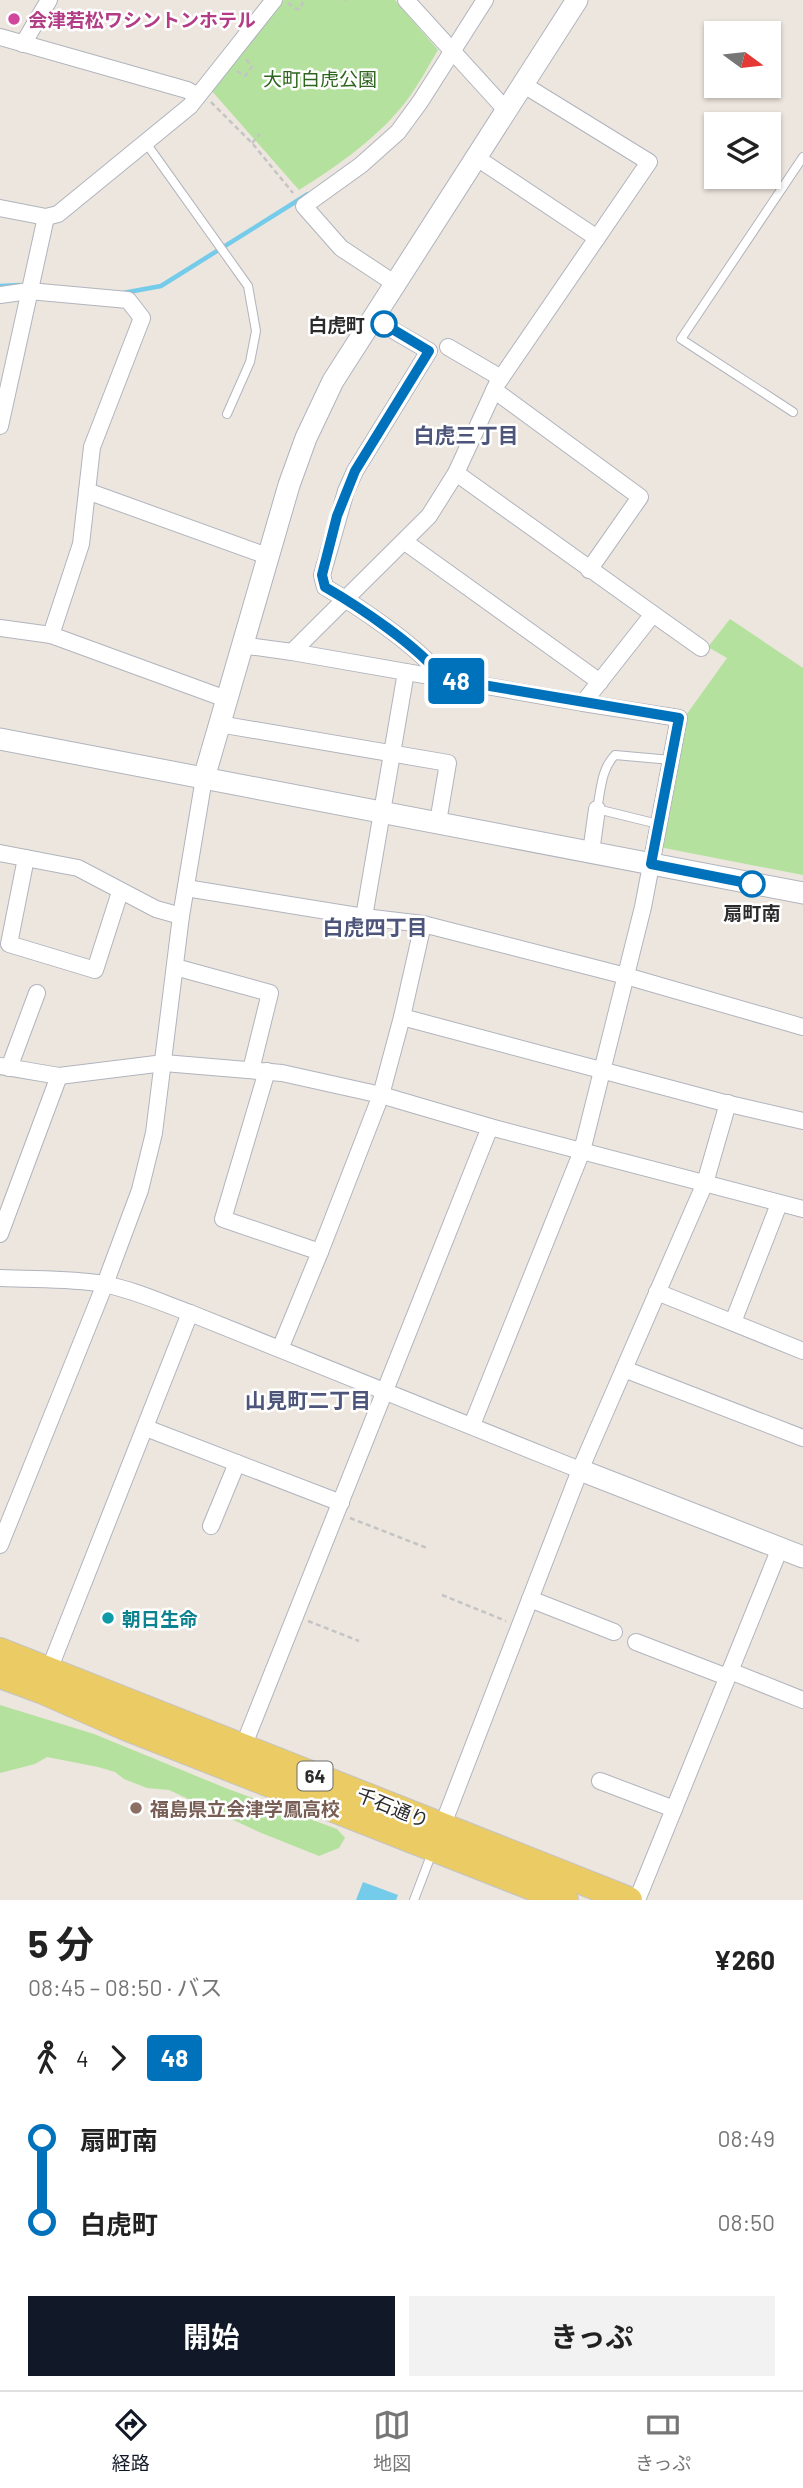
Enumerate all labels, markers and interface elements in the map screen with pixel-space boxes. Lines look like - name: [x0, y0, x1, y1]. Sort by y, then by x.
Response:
- place label: 会津若松ワシントンホテル: [28, 8, 256, 31]
- marker: 会津若松ワシントンホテル: [6, 11, 22, 27]
- north arrow: [704, 21, 780, 98]
- map controls: [704, 21, 781, 189]
- park label: 大町白虎公園: [263, 67, 377, 90]
- button: layers: [704, 112, 781, 189]
- marker: 白虎町: [371, 311, 397, 337]
- place label: 白虎町: [308, 313, 365, 336]
- district label: 白虎三丁目: [414, 422, 519, 447]
- line badge: 48: [424, 658, 488, 704]
- text: 48: [442, 666, 470, 695]
- marker: 扇町南: [739, 871, 765, 897]
- place label: 扇町南: [723, 901, 781, 924]
- district label: 白虎四丁目: [323, 914, 428, 939]
- district label: 山見町二丁目: [245, 1387, 371, 1412]
- place label: 朝日生命: [122, 1607, 198, 1630]
- marker: 朝日生命: [100, 1610, 116, 1626]
- road number: 64: [298, 1762, 332, 1791]
- street label: 千石通り: [353, 1782, 433, 1832]
- place label: 福島県立会津学鳳高校: [150, 1797, 340, 1820]
- marker: 福島県立会津学鳳高校: [128, 1800, 144, 1816]
- text: 5 分: [28, 1920, 94, 1966]
- text: ¥260: [714, 1944, 775, 1975]
- text: 08:45 – 08:50 · バス: [28, 1973, 222, 2001]
- icon: walk: [28, 2039, 66, 2077]
- icon: forward: [99, 2039, 137, 2077]
- text: 48: [161, 2043, 188, 2072]
- text: 4: [76, 2044, 89, 2072]
- text: 扇町南: [80, 2124, 158, 2155]
- text: 08:49: [718, 2124, 775, 2152]
- text: 白虎町: [80, 2208, 158, 2239]
- text: 08:50: [717, 2208, 775, 2236]
- button: 開始: [28, 2296, 395, 2376]
- button: きっぷ: [409, 2296, 775, 2376]
- tab: 経路: [112, 2406, 150, 2475]
- tab: 地図: [373, 2406, 411, 2475]
- tab: きっぷ: [635, 2406, 691, 2475]

